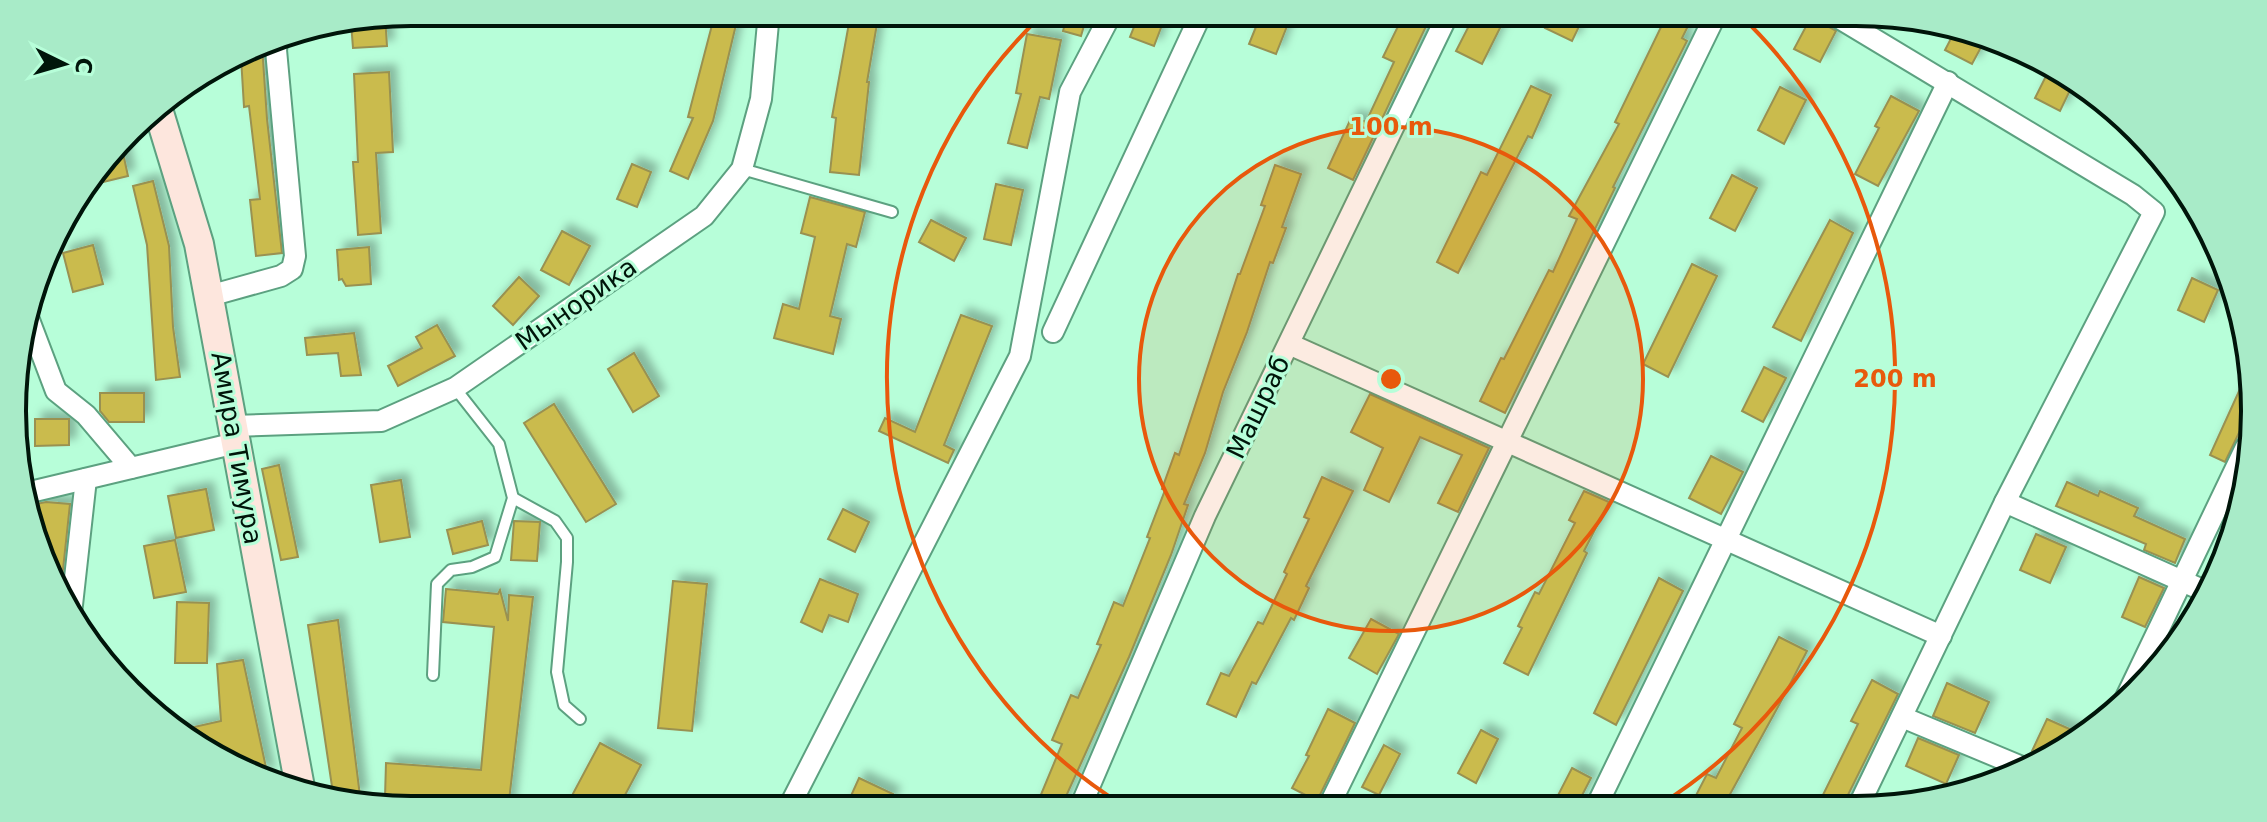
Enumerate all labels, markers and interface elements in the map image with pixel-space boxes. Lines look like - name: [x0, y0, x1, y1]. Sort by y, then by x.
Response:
- north arrow: [24, 24, 104, 104]
- text: С: [70, 57, 97, 75]
- text: 100 m: [1349, 113, 1433, 141]
- street label: Мынорика: [510, 251, 642, 357]
- street label: Амира Тимура: [205, 349, 269, 547]
- street label: Машраб: [1220, 351, 1296, 463]
- centre of rings: [1377, 365, 1405, 393]
- text: 200 m: [1853, 365, 1937, 393]

